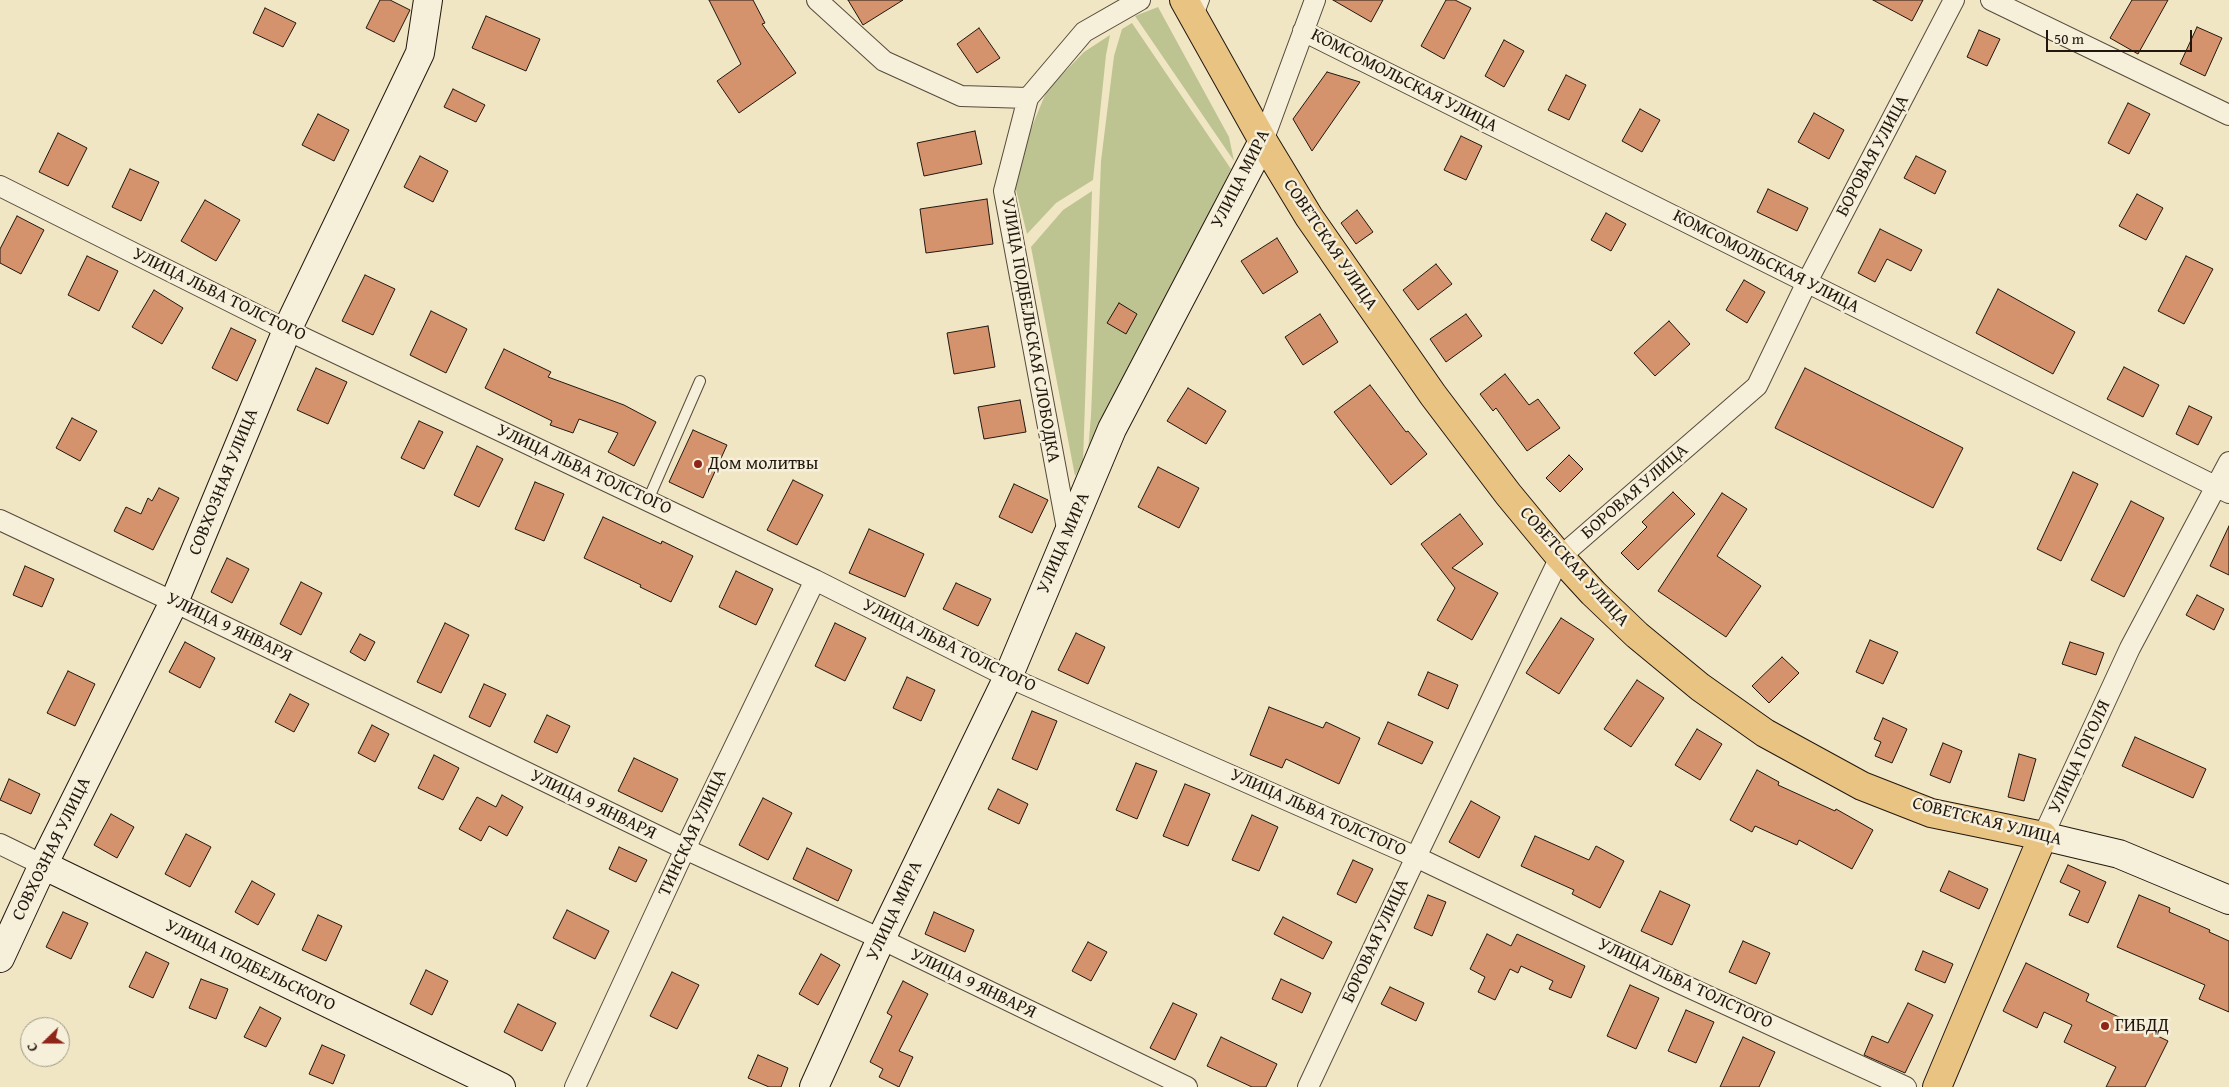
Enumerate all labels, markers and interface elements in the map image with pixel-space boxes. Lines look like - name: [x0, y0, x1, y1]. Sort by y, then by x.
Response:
- scale bar: [2049, 20, 2195, 52]
- street label: КОМСОМОЛЬСКАЯ УЛИЦА: [1307, 24, 1501, 138]
- text: 50 m: [2054, 28, 2084, 49]
- street label: БОРОВАЯ УЛИЦА: [1832, 92, 1914, 220]
- street label: УЛИЦА МИРА: [1207, 126, 1275, 232]
- street label: СОВЕТСКАЯ УЛИЦА: [1278, 175, 1382, 315]
- street label: УЛИЦА ПОДБЕЛЬСКАЯ СЛОБОДКА: [996, 196, 1064, 464]
- street label: КОМСОМОЛЬСКАЯ УЛИЦА: [1669, 205, 1863, 319]
- street label: УЛИЦА ЛЬВА ТОЛСТОГО: [129, 244, 309, 346]
- street label: СОВХОЗНАЯ УЛИЦА: [185, 405, 263, 559]
- street label: УЛИЦА ЛЬВА ТОЛСТОГО: [493, 420, 675, 520]
- street label: БОРОВАЯ УЛИЦА: [1577, 440, 1693, 544]
- place label: Дом молитвы: [708, 453, 818, 475]
- marker: Дом молитвы: [692, 458, 704, 470]
- street label: УЛИЦА МИРА: [1033, 489, 1095, 597]
- street label: СОВЕТСКАЯ УЛИЦА: [1515, 503, 1633, 631]
- street label: УЛИЦА 9 ЯНВАРЯ: [162, 588, 296, 668]
- street label: УЛИЦА ЛЬВА ТОЛСТОГО: [859, 595, 1039, 697]
- street label: УЛИЦА ГОГОЛЯ: [2044, 697, 2116, 817]
- street label: УЛИЦА ЛЬВА ТОЛСТОГО: [1227, 764, 1409, 862]
- street label: УЛИЦА 9 ЯНВАРЯ: [526, 765, 660, 845]
- street label: ТИНСКАЯ УЛИЦА: [654, 766, 732, 900]
- street label: СОВХОЗНАЯ УЛИЦА: [8, 774, 96, 924]
- street label: СОВЕТСКАЯ УЛИЦА: [1910, 793, 2064, 851]
- street label: УЛИЦА МИРА: [862, 858, 928, 964]
- street label: БОРОВАЯ УЛИЦА: [1338, 876, 1414, 1006]
- street label: УЛИЦА ПОДБЕЛЬСКОГО: [161, 915, 339, 1017]
- street label: УЛИЦА ЛЬВА ТОЛСТОГО: [1594, 934, 1776, 1034]
- street label: УЛИЦА 9 ЯНВАРЯ: [906, 944, 1040, 1024]
- place label: ГИБДД: [2115, 1015, 2169, 1037]
- north arrow: [20, 1017, 70, 1067]
- marker: ГИБДД: [2099, 1020, 2111, 1032]
- text: С: [21, 1040, 43, 1055]

